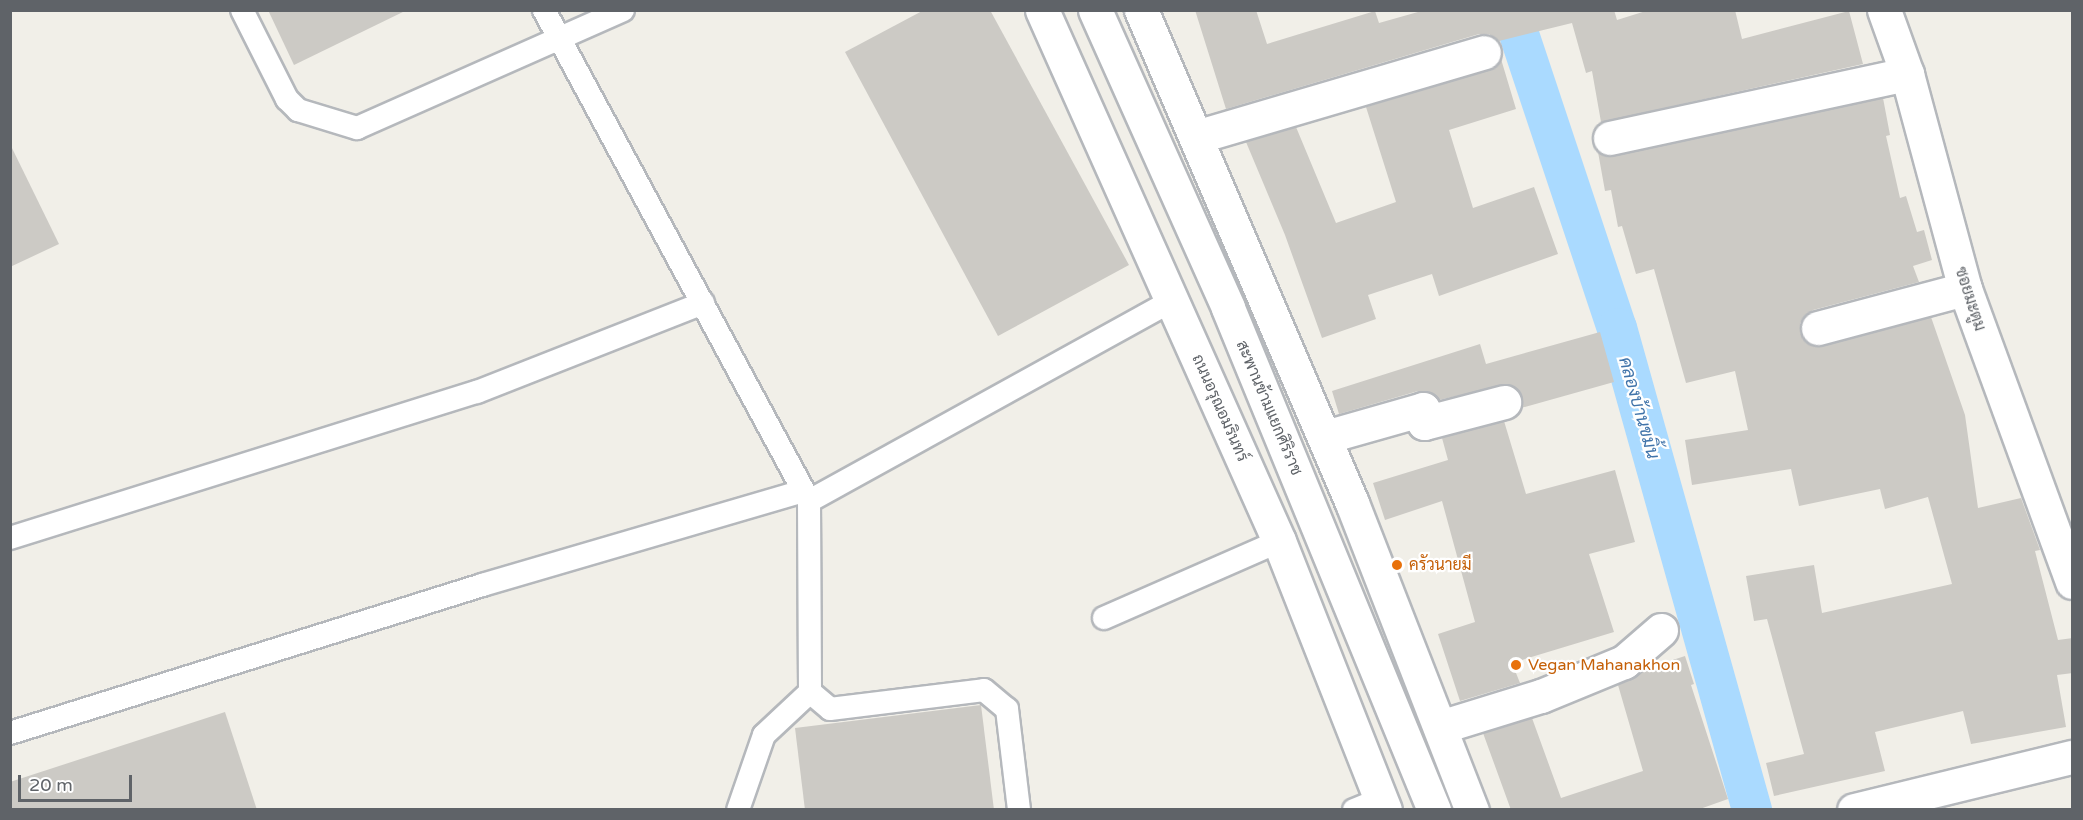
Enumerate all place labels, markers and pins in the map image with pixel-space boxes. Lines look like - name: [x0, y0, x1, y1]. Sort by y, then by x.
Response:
- place label: ครัวนายมี: [1409, 555, 1472, 575]
- marker: ครัวนายมี: [1390, 558, 1404, 572]
- place label: Vegan Mahanakhon: [1528, 655, 1680, 675]
- marker: Vegan Mahanakhon: [1509, 658, 1523, 672]

